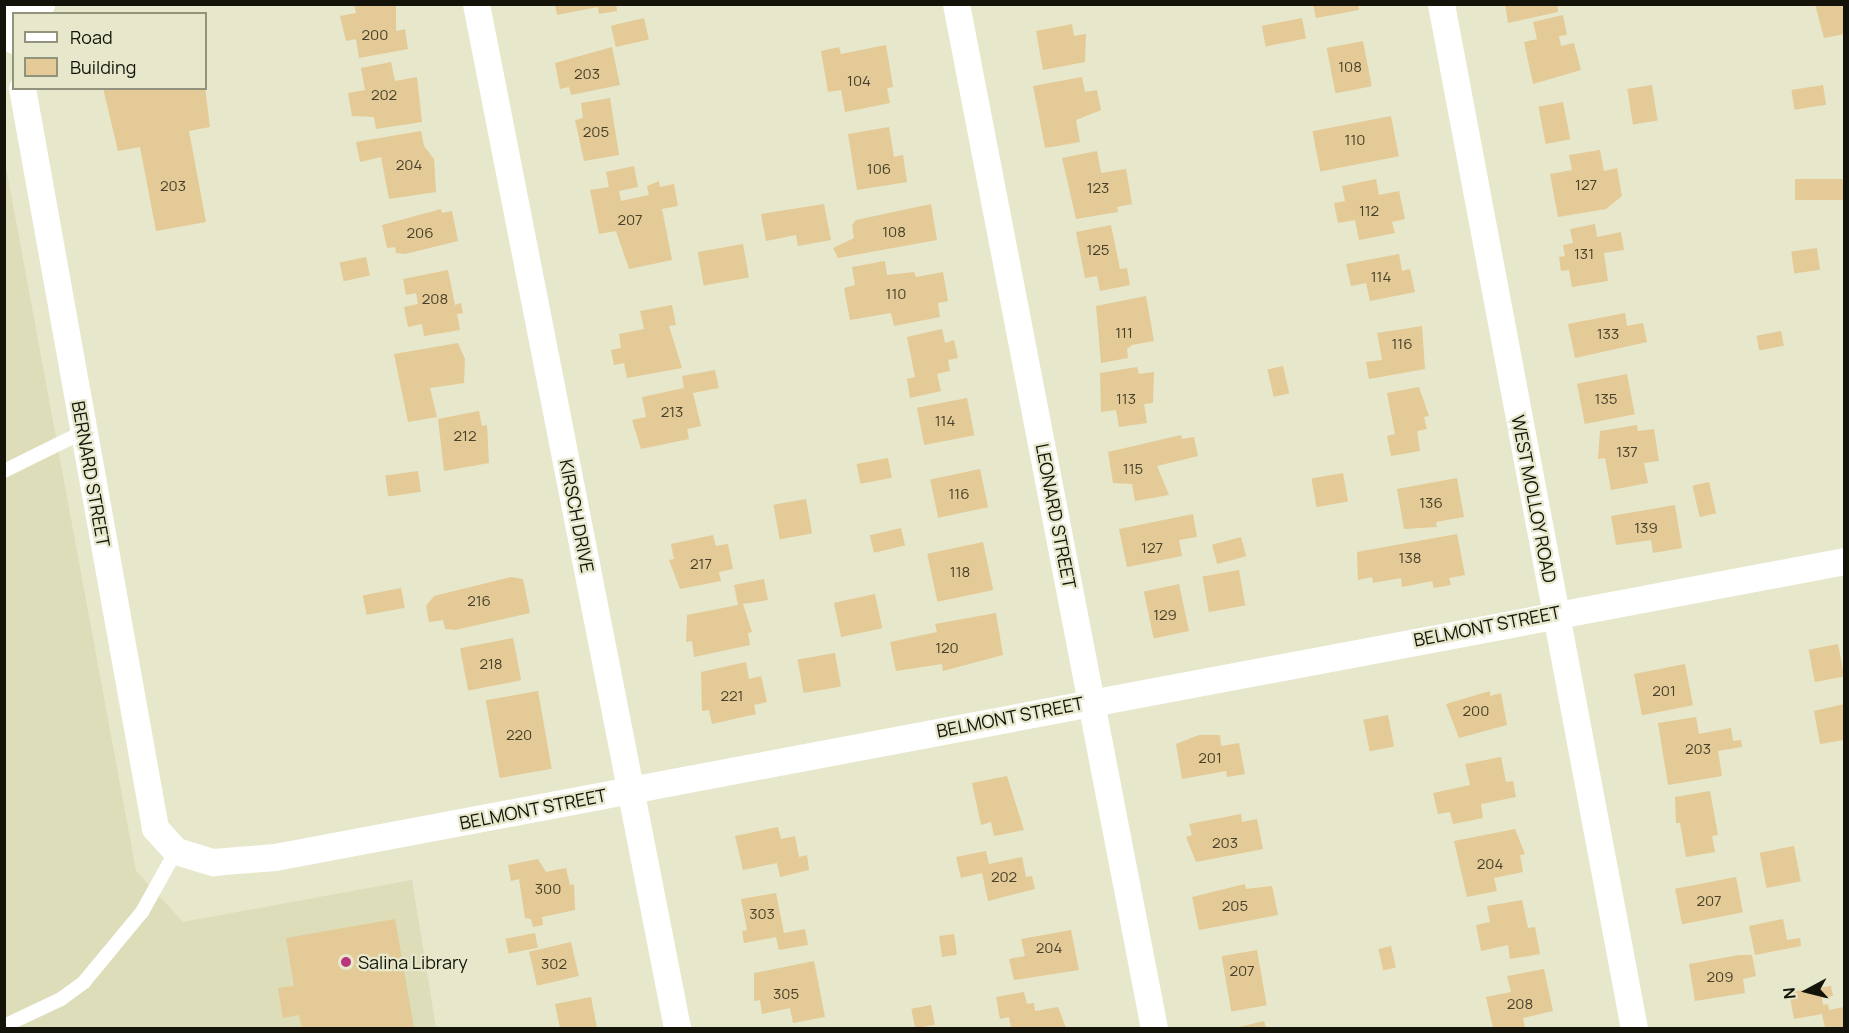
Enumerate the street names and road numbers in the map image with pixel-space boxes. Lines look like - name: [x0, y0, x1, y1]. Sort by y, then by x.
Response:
- street label: BERNARD STREET: [68, 399, 114, 549]
- street label: WEST MOLLOY ROAD: [1507, 413, 1561, 585]
- street label: LEONARD STREET: [1031, 442, 1081, 590]
- street label: KIRSCH DRIVE: [555, 458, 599, 574]
- street label: BELMONT STREET: [1411, 601, 1563, 651]
- street label: BELMONT STREET: [934, 692, 1086, 742]
- street label: BELMONT STREET: [457, 784, 609, 834]

